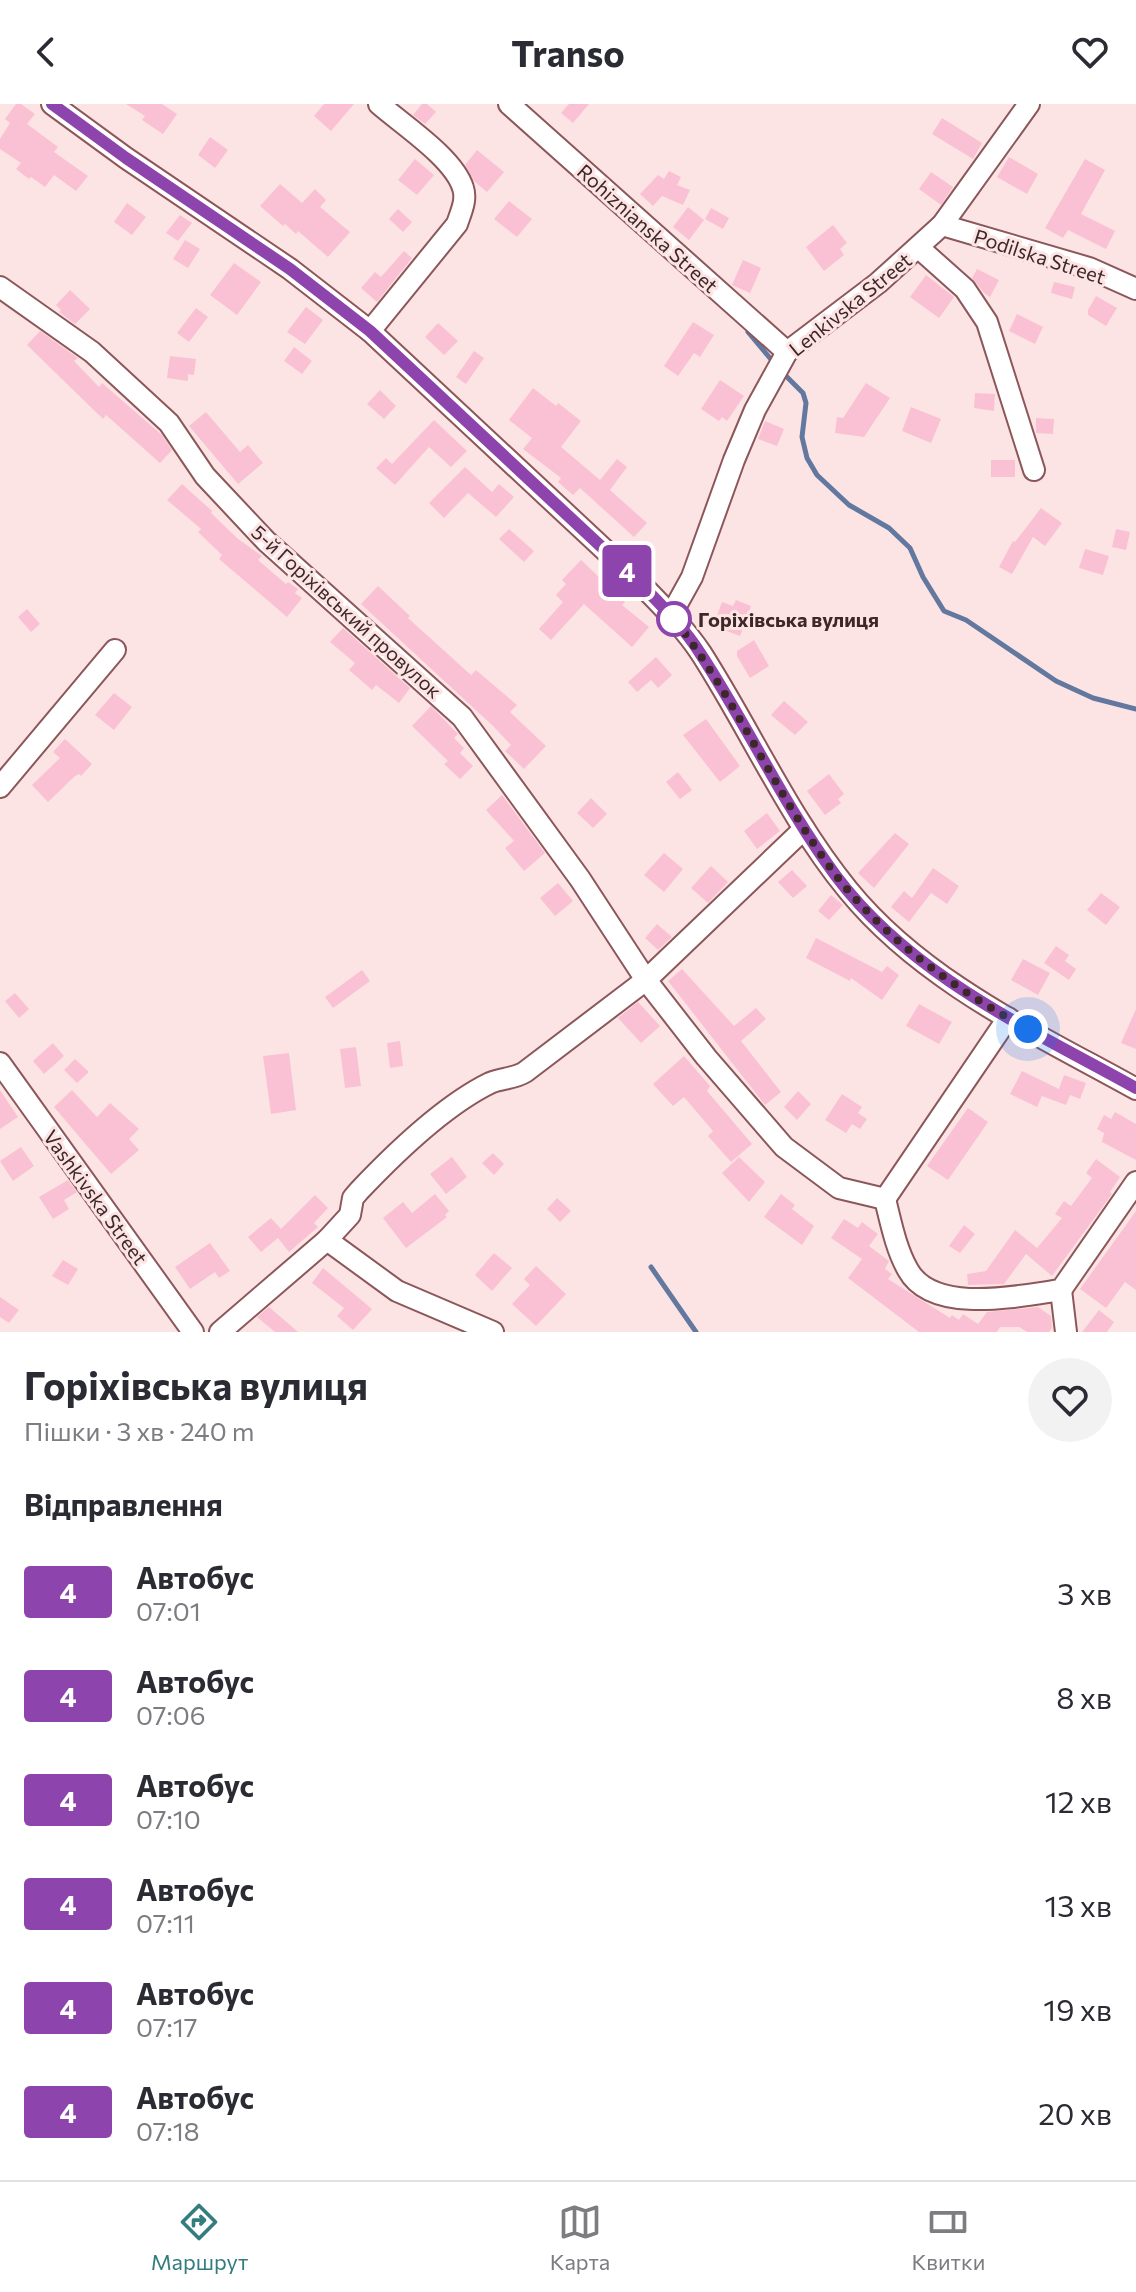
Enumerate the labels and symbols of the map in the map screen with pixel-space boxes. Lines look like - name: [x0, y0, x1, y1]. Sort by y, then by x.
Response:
- street label: Rohiznianska Street: [573, 159, 723, 297]
- street label: Podilska Street: [971, 223, 1109, 289]
- street label: Lenkivska Street: [784, 247, 916, 361]
- street label: 5-й Горіхівський провулок: [247, 519, 447, 703]
- line badge: 4: [601, 545, 653, 597]
- marker: Горіхівська вулиця: [657, 602, 691, 636]
- place label: Горіхівська вулиця: [698, 607, 879, 631]
- your location: [1008, 1009, 1048, 1049]
- street label: Vashkivska Street: [39, 1125, 153, 1269]

